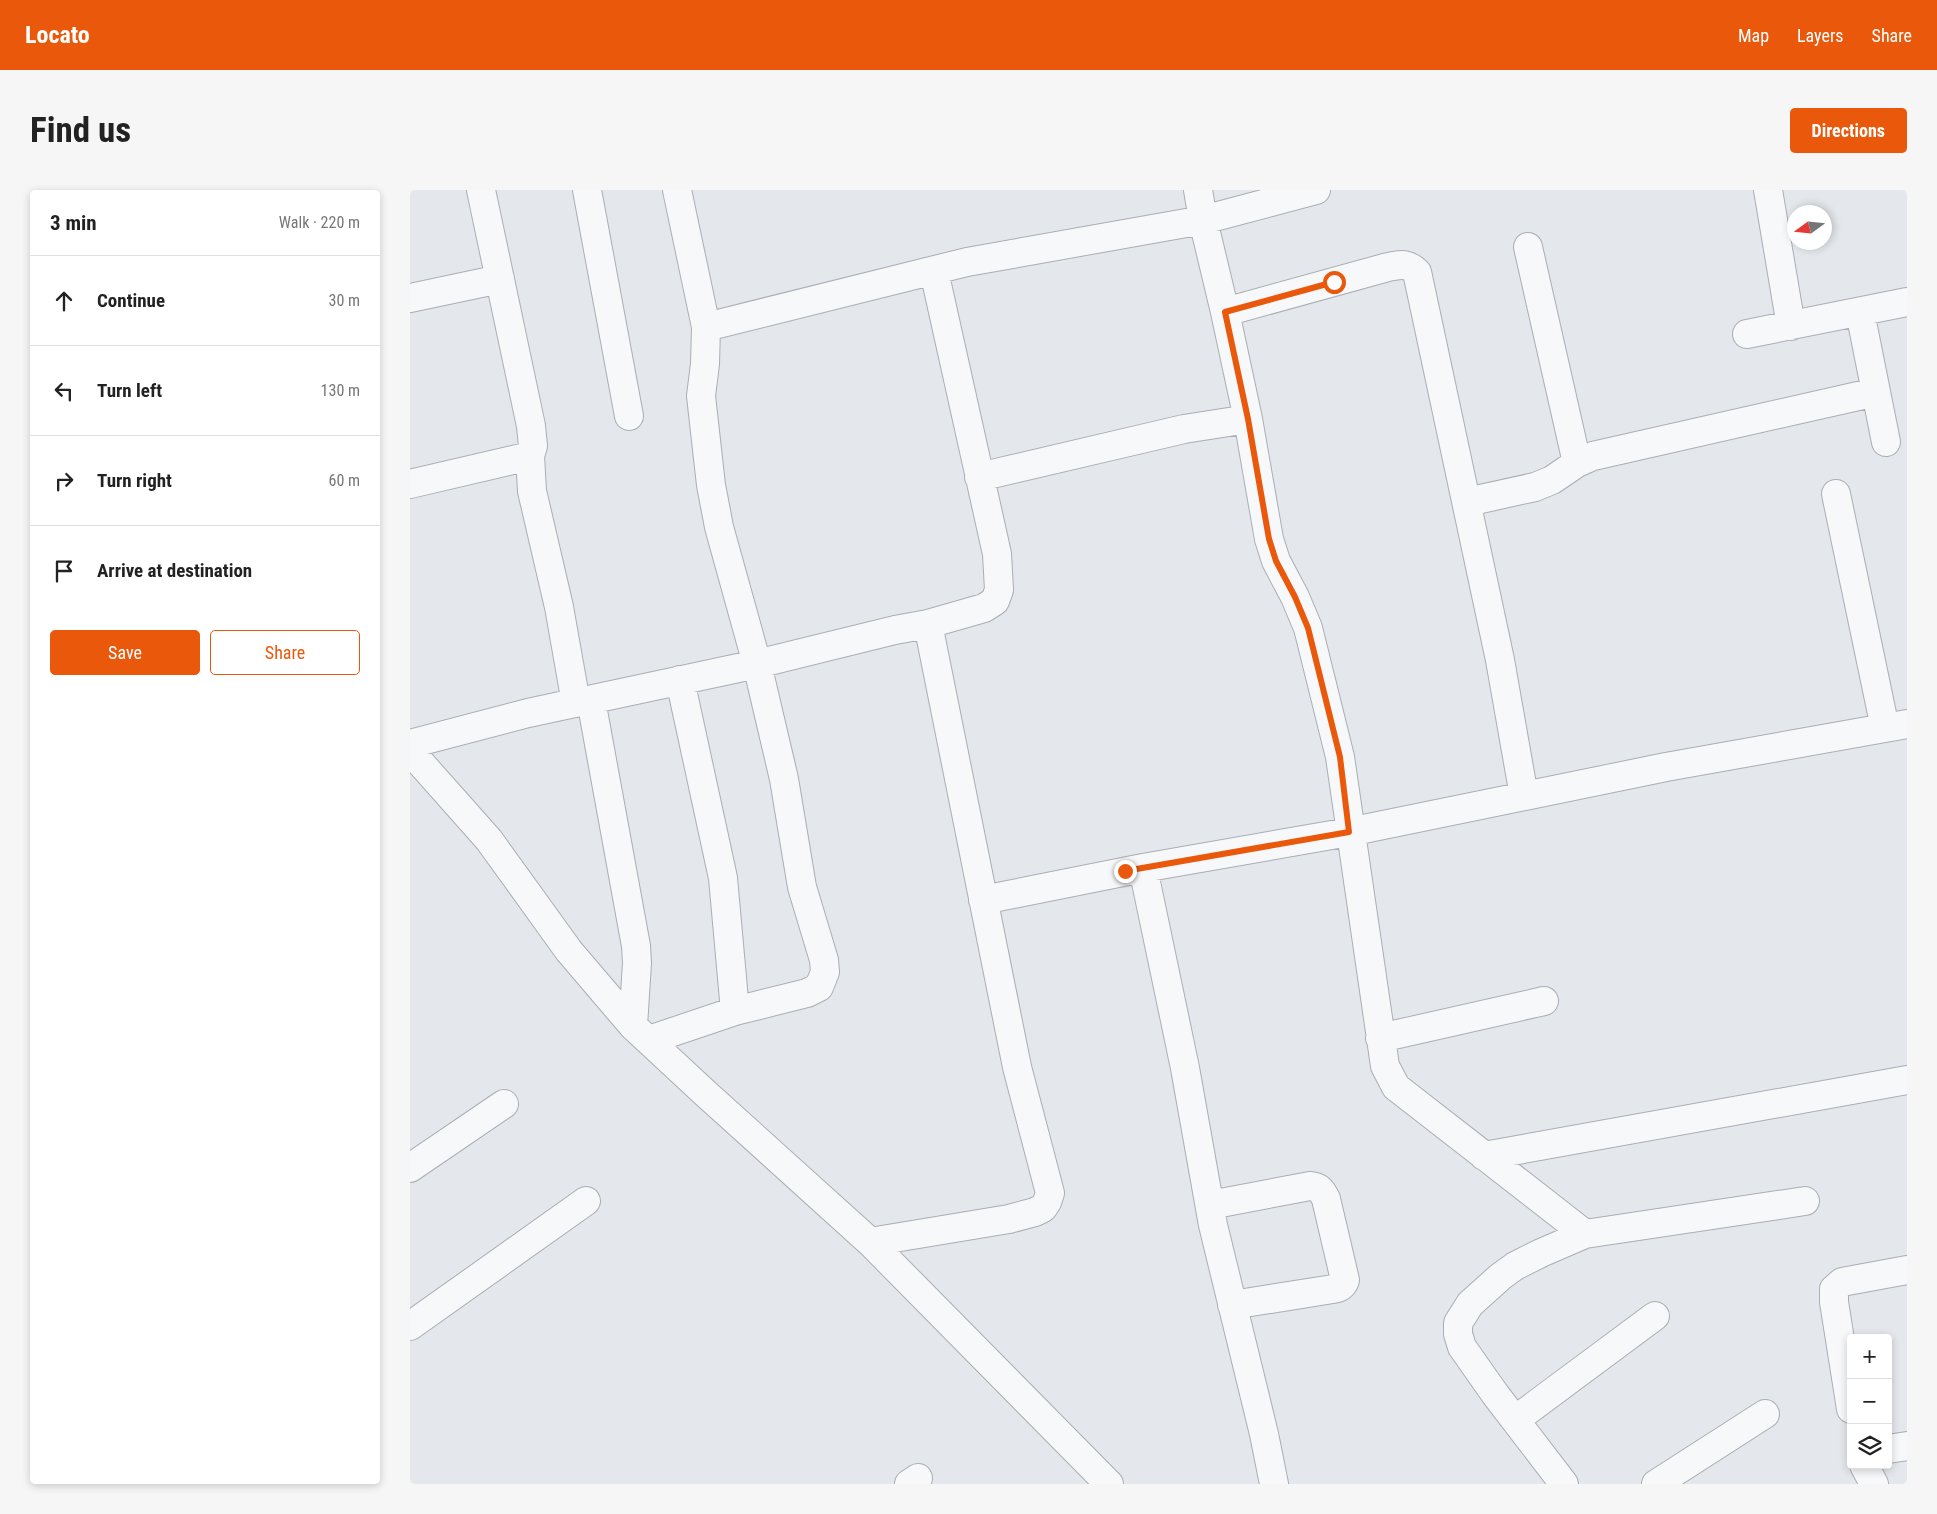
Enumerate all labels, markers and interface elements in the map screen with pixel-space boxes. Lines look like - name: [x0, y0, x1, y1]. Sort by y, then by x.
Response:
- text: Locato: [25, 21, 90, 49]
- text: Map: [1738, 25, 1769, 46]
- text: Layers: [1797, 25, 1844, 46]
- text: Share: [1872, 25, 1912, 46]
- button: Directions: [1790, 108, 1907, 153]
- text: Find us: [30, 110, 131, 151]
- north arrow: [1787, 205, 1832, 250]
- text: 3 min: [50, 211, 97, 235]
- text: Walk · 220 m: [279, 213, 360, 232]
- route start: [1323, 271, 1346, 294]
- icon: ahead: [50, 287, 78, 315]
- text: Continue: [97, 289, 165, 312]
- text: 30 m: [328, 291, 360, 310]
- icon: left: [50, 377, 78, 405]
- text: Turn left: [97, 379, 162, 402]
- text: 130 m: [321, 381, 360, 400]
- icon: right: [50, 467, 78, 495]
- text: Turn right: [97, 469, 172, 492]
- text: 60 m: [328, 471, 360, 490]
- icon: arrive: [50, 557, 78, 585]
- text: Arrive at destination: [97, 559, 252, 582]
- button: Save: [50, 630, 200, 675]
- button: Share: [210, 630, 360, 675]
- route end: [1114, 860, 1137, 883]
- map controls: [1847, 1334, 1892, 1469]
- button: +: [1847, 1334, 1892, 1379]
- button: −: [1847, 1379, 1892, 1424]
- button: layers: [1847, 1424, 1892, 1469]

